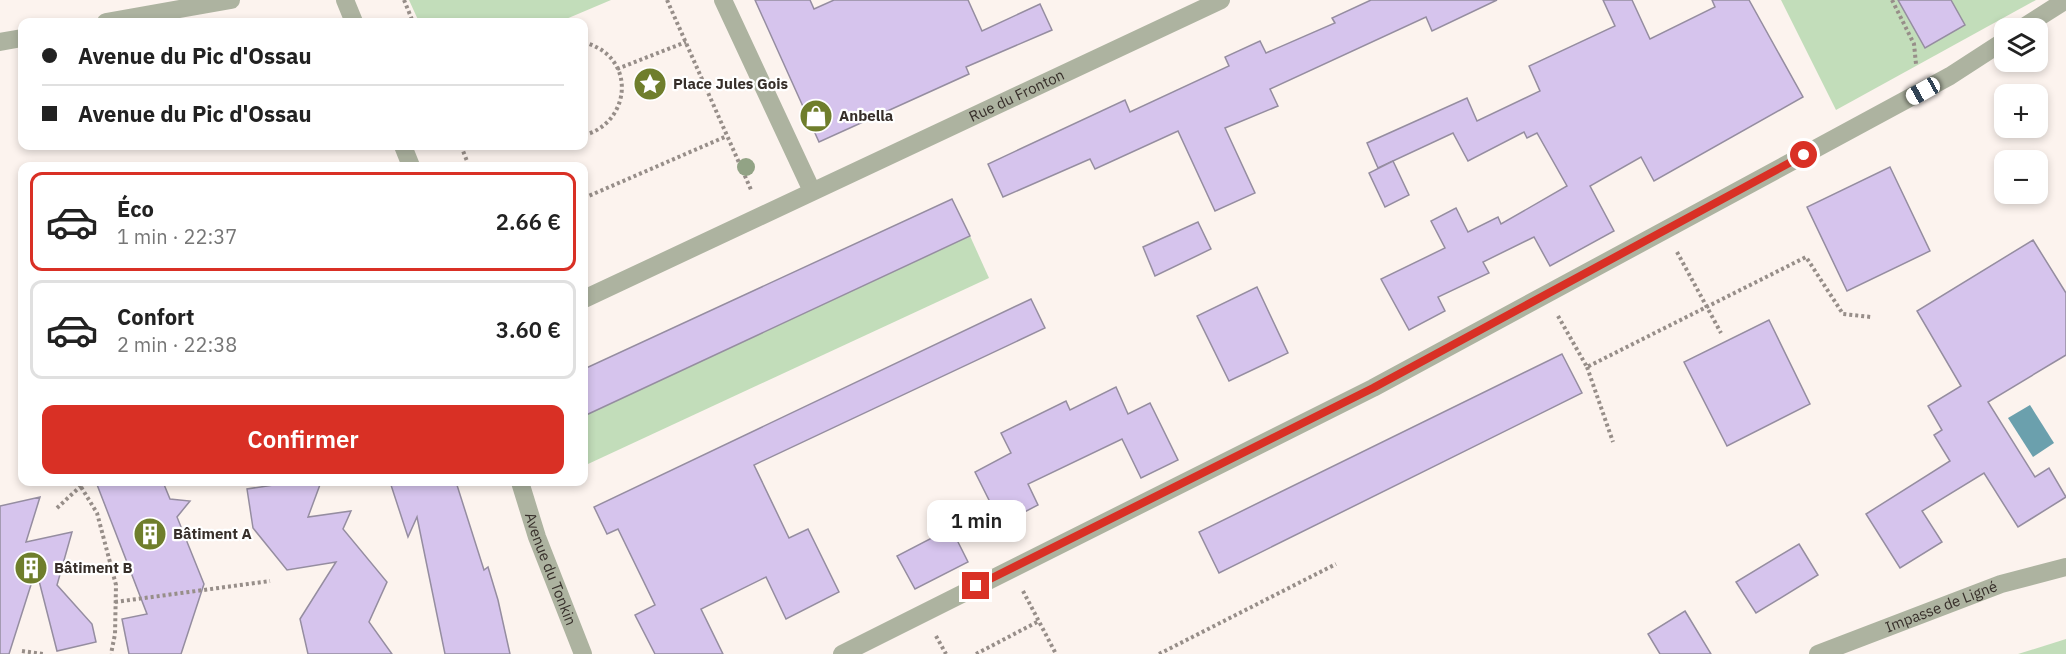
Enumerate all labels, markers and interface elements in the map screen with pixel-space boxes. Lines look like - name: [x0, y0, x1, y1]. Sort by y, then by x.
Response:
- map controls: [1994, 18, 2048, 204]
- button: layers: [1994, 18, 2048, 72]
- text: Avenue du Pic d'Ossau: [78, 41, 312, 70]
- street label: Rue du Fronton: [966, 65, 1067, 126]
- place icon: Place Jules Gois: [632, 66, 668, 102]
- place label: Place Jules Gois: [673, 74, 789, 93]
- car: [1903, 74, 1943, 108]
- button: +: [1994, 84, 2048, 138]
- shop icon: Anbella: [798, 98, 834, 134]
- text: Avenue du Pic d'Ossau: [78, 99, 312, 128]
- place label: Anbella: [839, 106, 894, 125]
- route start: [1790, 141, 1817, 168]
- button: −: [1994, 150, 2048, 204]
- text: Éco: [117, 194, 154, 223]
- icon: car: [45, 195, 99, 249]
- text: 2.66 €: [496, 207, 561, 236]
- text: 1 min · 22:37: [117, 223, 237, 250]
- text: Confort: [117, 302, 195, 331]
- icon: car: [45, 303, 99, 357]
- text: 3.60 €: [496, 315, 561, 344]
- text: 2 min · 22:38: [117, 331, 237, 358]
- button: Confirmer: [42, 405, 564, 474]
- callout: 1 min: [926, 499, 1026, 541]
- text: 1 min: [951, 507, 1002, 534]
- street label: Avenue du Tonkin: [521, 510, 581, 628]
- building icon: Bâtiment A: [132, 516, 168, 552]
- place label: Bâtiment A: [173, 524, 252, 543]
- building icon: Bâtiment B: [13, 550, 49, 586]
- place label: Bâtiment B: [54, 558, 133, 577]
- route end: [962, 572, 989, 599]
- street label: Impasse de Ligné: [1882, 576, 2000, 636]

